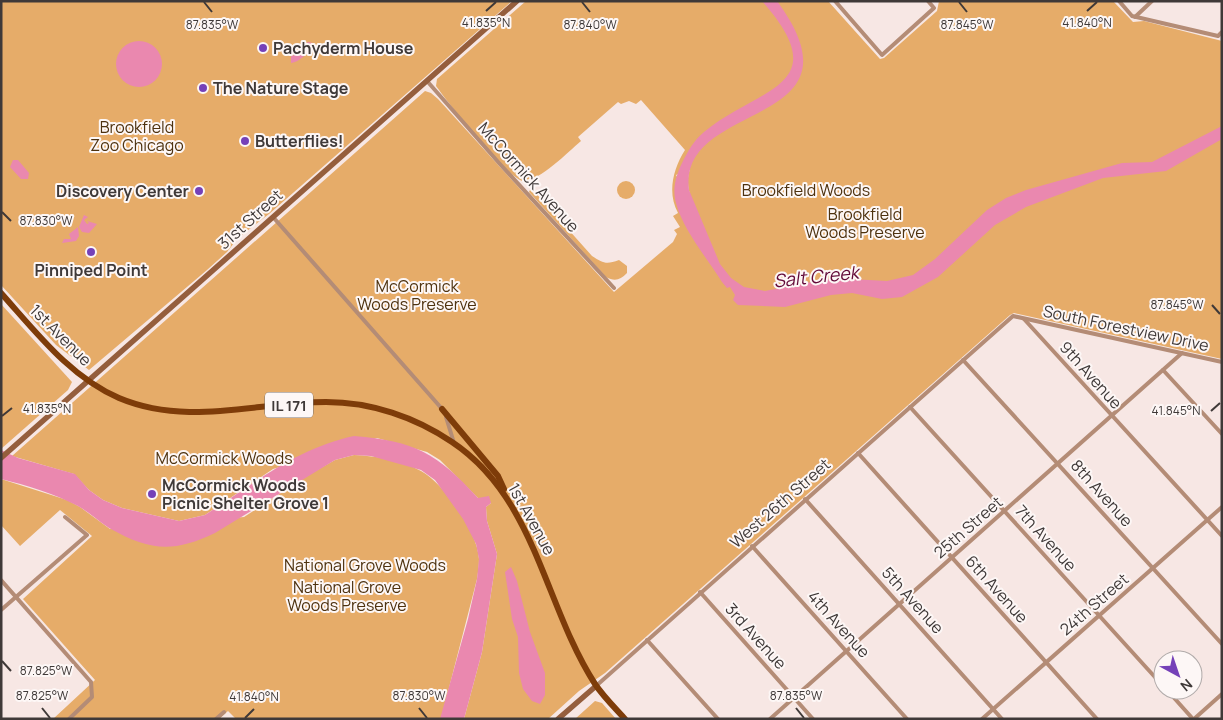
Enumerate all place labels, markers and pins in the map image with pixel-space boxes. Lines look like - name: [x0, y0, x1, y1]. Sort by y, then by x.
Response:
- place label: Pachyderm House: [273, 37, 414, 59]
- marker: Pachyderm House: [257, 42, 269, 54]
- place label: The Nature Stage: [213, 77, 349, 99]
- marker: The Nature Stage: [197, 82, 209, 94]
- place label: Butterflies!: [255, 130, 344, 152]
- marker: Butterflies!: [239, 135, 251, 147]
- place label: Discovery Center: [56, 180, 189, 202]
- marker: Discovery Center: [193, 185, 205, 197]
- marker: Pinniped Point: [85, 246, 97, 258]
- place label: Pinniped Point: [34, 259, 148, 281]
- place label: McCormick Woods Picnic Shelter Grove 1: [162, 474, 329, 514]
- marker: McCormick Woods Picnic Shelter Grove 1: [146, 488, 158, 500]

